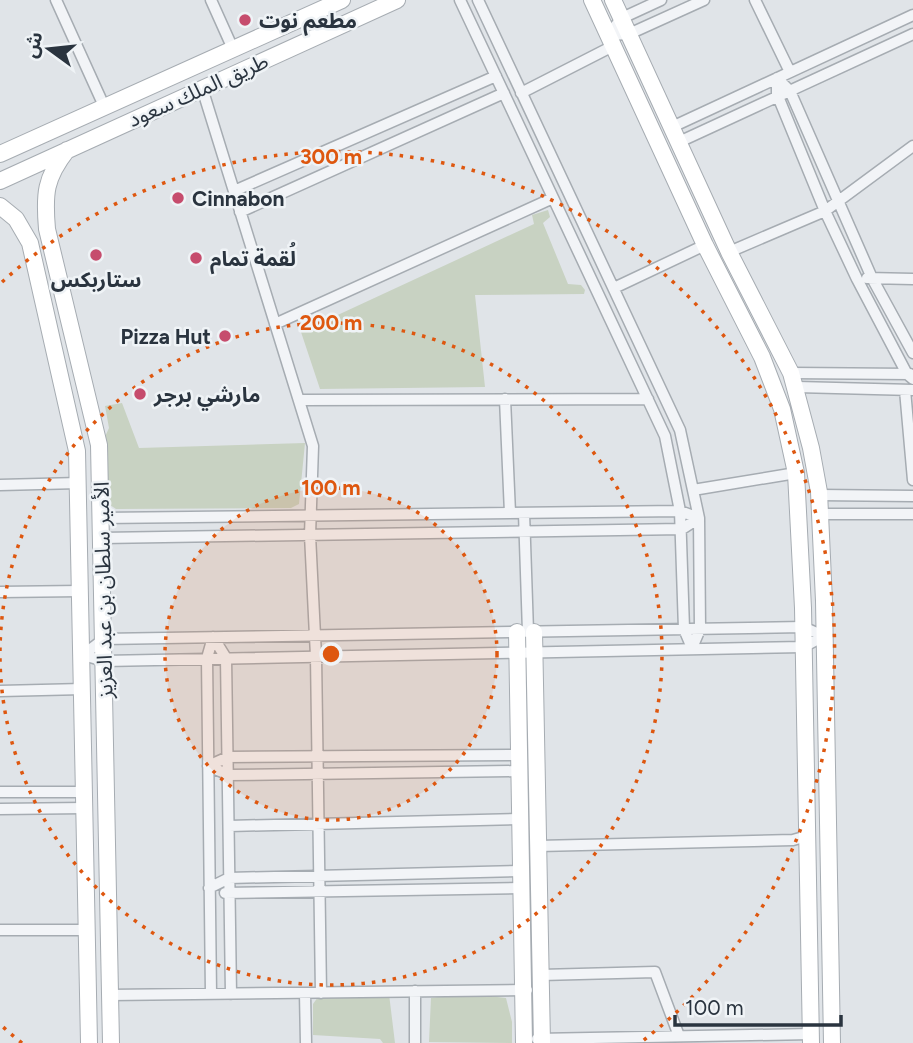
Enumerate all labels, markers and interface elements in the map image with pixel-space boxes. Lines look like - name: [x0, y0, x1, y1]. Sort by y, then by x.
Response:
- place label: مطعم نوت: [259, 8, 357, 36]
- marker: مطعم نوت: [237, 12, 253, 28]
- north arrow: [14, 14, 84, 84]
- text: ش: [19, 29, 48, 60]
- street label: طريق الملك سعود: [124, 48, 273, 133]
- text: 300 m: [300, 144, 362, 169]
- place label: Cinnabon: [192, 186, 284, 211]
- marker: Cinnabon: [170, 190, 186, 206]
- place label: لُقمة تمام: [210, 241, 296, 275]
- marker: ستاربكس: [88, 247, 104, 263]
- marker: لُقمة تمام: [188, 250, 204, 266]
- place label: ستاربكس: [51, 267, 141, 292]
- text: 200 m: [300, 310, 362, 335]
- place label: Pizza Hut: [120, 324, 211, 349]
- marker: Pizza Hut: [217, 328, 233, 344]
- place label: مارشي برجر: [153, 382, 261, 411]
- marker: مارشي برجر: [132, 386, 148, 402]
- text: 100 m: [301, 475, 361, 500]
- street label: الأمير سلطان بن عبد العزيز: [89, 481, 117, 700]
- centre of rings: [319, 642, 343, 666]
- scale bar: [675, 984, 841, 1028]
- text: 100 m: [685, 995, 744, 1020]

